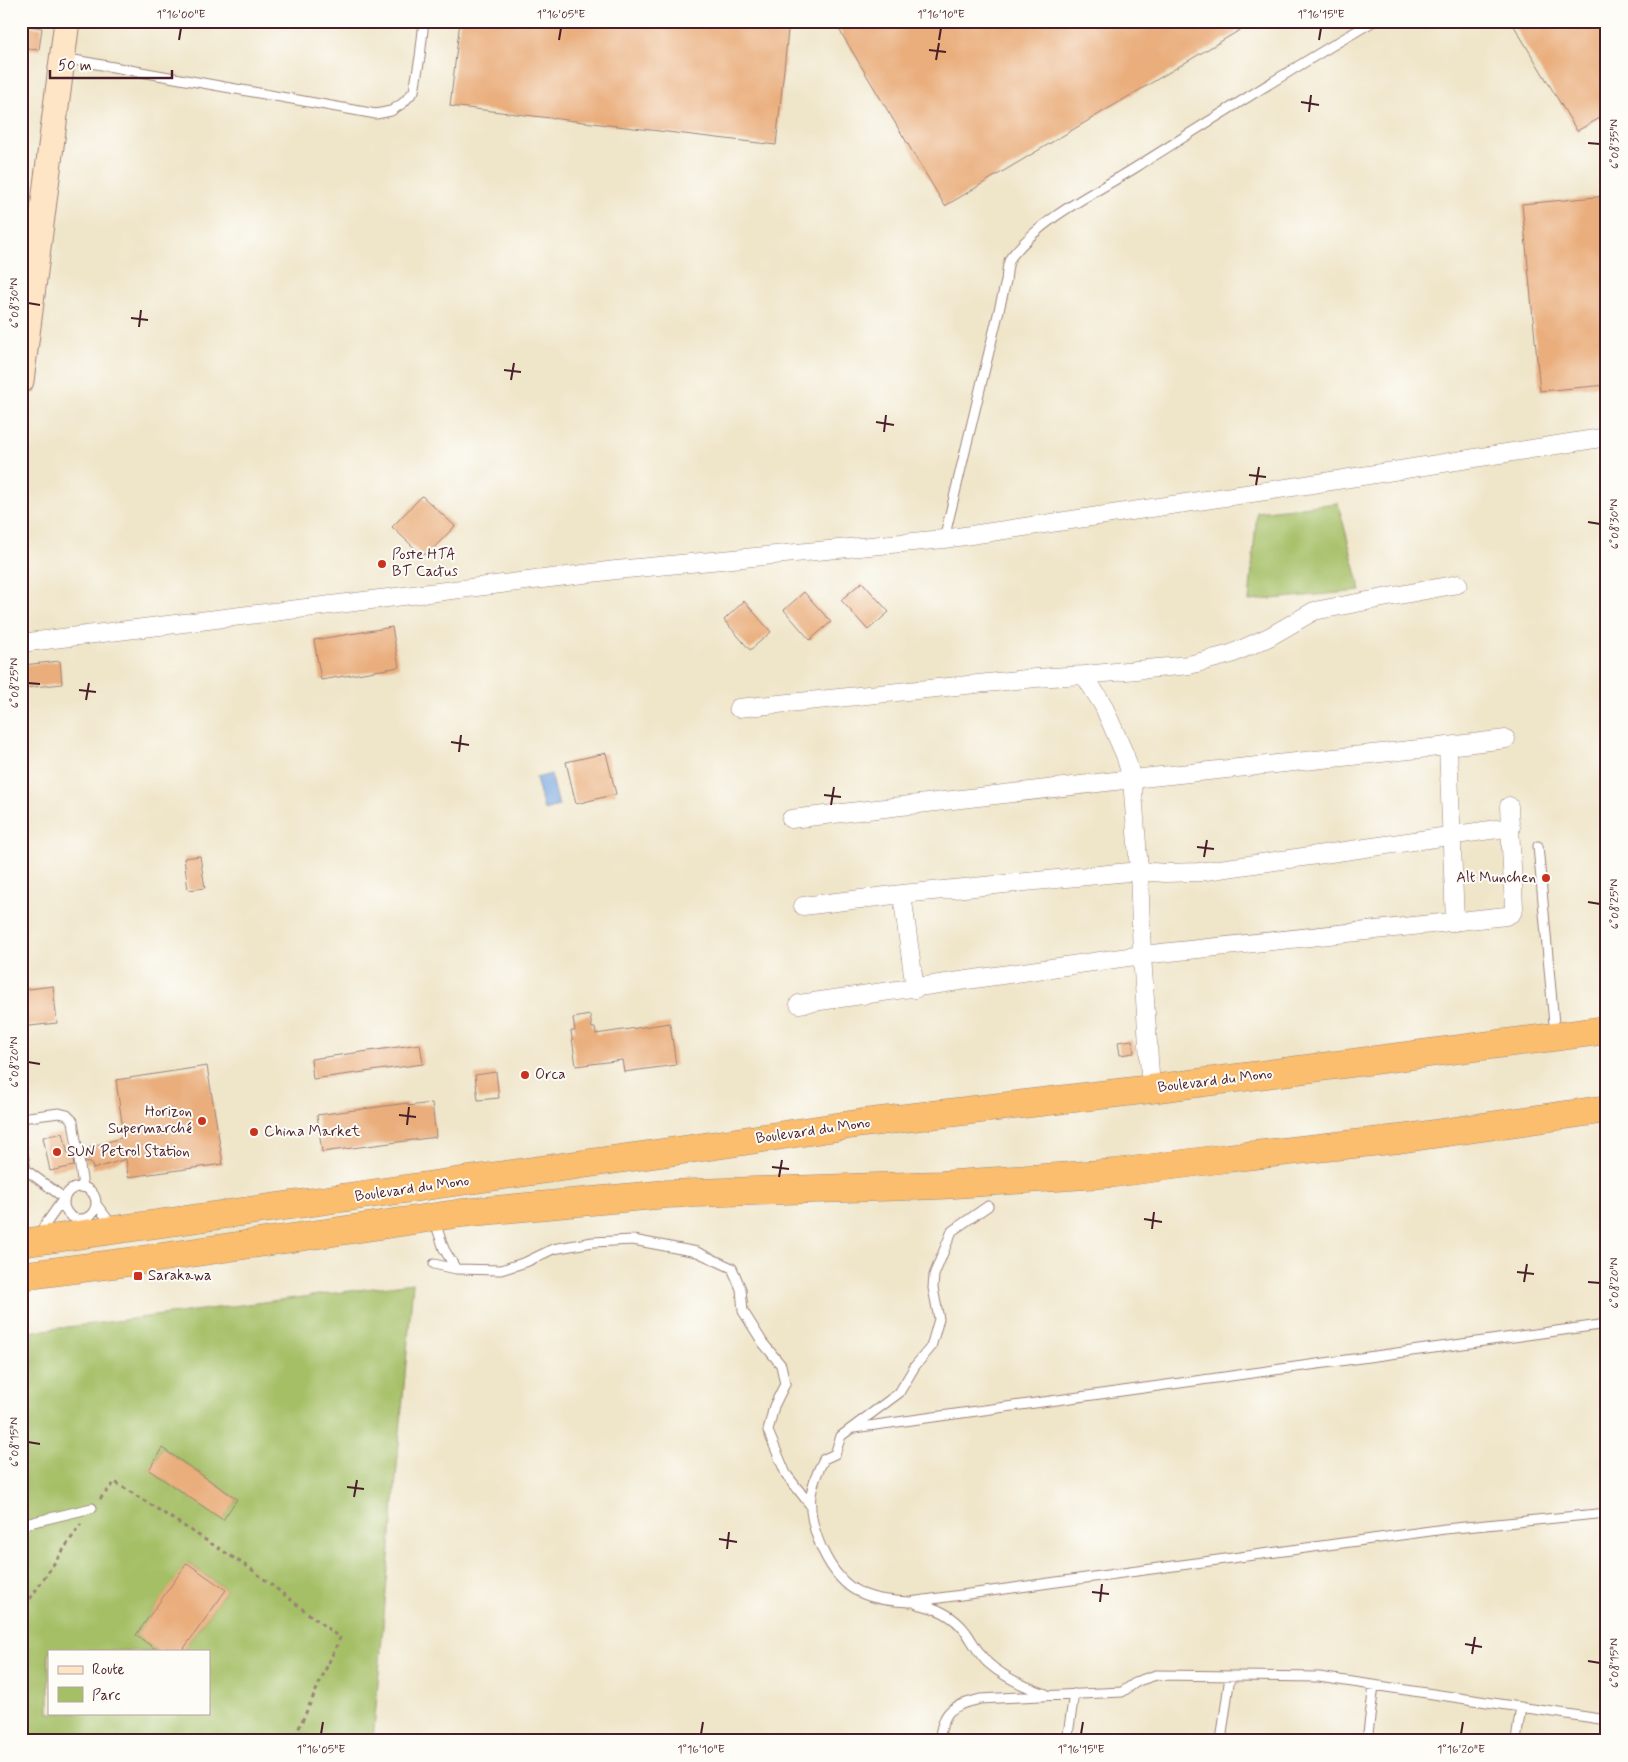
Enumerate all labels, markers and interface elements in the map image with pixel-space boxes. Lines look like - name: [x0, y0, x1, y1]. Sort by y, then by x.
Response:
- text: 1°16'00"E: [157, 7, 205, 23]
- text: 1°16'05"E: [537, 7, 585, 23]
- text: 1°16'10"E: [917, 7, 965, 23]
- text: 1°16'15"E: [1297, 7, 1345, 23]
- scale bar: [50, 48, 172, 80]
- text: 50 m: [58, 56, 92, 76]
- text: 6°08'35"N: [1607, 119, 1623, 169]
- text: 6°08'30"N: [7, 278, 23, 328]
- text: 6°08'30"N: [1607, 499, 1623, 549]
- place label: Poste HTA BT Cactus: [392, 545, 458, 582]
- marker: Poste HTA BT Cactus: [376, 558, 388, 570]
- text: 6°08'25"N: [7, 658, 23, 708]
- place label: Alt Munchen: [1456, 868, 1536, 888]
- marker: Alt Munchen: [1540, 872, 1552, 884]
- text: 6°08'25"N: [1607, 879, 1623, 929]
- text: 6°08'20"N: [7, 1036, 23, 1088]
- street label: Boulevard du Mono: [1157, 1064, 1274, 1098]
- place label: Orca: [535, 1065, 566, 1085]
- marker: Orca: [519, 1069, 531, 1081]
- place label: Horizon Supermarché: [108, 1102, 192, 1139]
- street label: Boulevard du Mono: [755, 1113, 872, 1149]
- marker: Horizon Supermarché: [196, 1115, 208, 1127]
- place label: China Market: [264, 1122, 360, 1142]
- marker: China Market: [248, 1126, 260, 1138]
- place label: SUN Petrol Station: [67, 1142, 190, 1162]
- marker: SUN Petrol Station: [51, 1146, 63, 1158]
- street label: Boulevard du Mono: [354, 1171, 471, 1207]
- text: 6°08'20"N: [1607, 1257, 1623, 1309]
- place label: Sarakawa: [148, 1266, 212, 1286]
- marker: Sarakawa: [132, 1270, 144, 1282]
- text: 6°08'15"N: [7, 1417, 23, 1467]
- text: 6°08'15"N: [1607, 1638, 1623, 1688]
- legend: [48, 1650, 210, 1714]
- text: Route: [92, 1660, 125, 1680]
- text: Parc: [92, 1686, 120, 1706]
- text: 1°16'05"E: [297, 1742, 345, 1758]
- text: 1°16'10"E: [677, 1742, 725, 1758]
- text: 1°16'15"E: [1057, 1742, 1105, 1758]
- text: 1°16'20"E: [1437, 1742, 1485, 1758]

